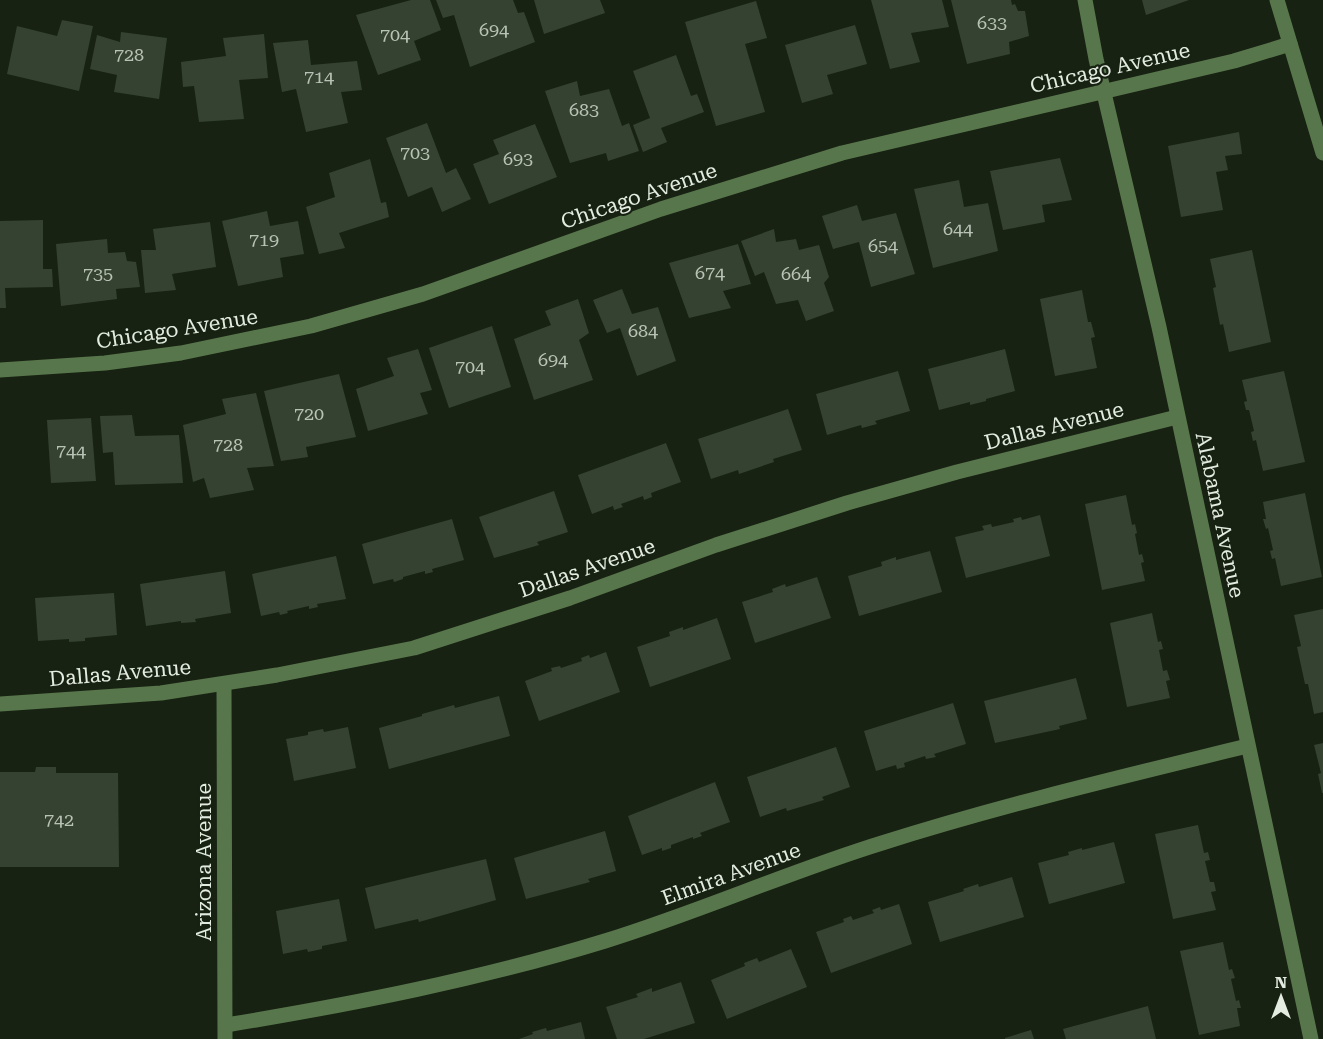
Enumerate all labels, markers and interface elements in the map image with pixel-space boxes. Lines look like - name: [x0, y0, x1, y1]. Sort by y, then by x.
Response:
- house number: 633: [977, 12, 1007, 33]
- house number: 694: [479, 19, 509, 40]
- house number: 704: [380, 24, 410, 45]
- street label: Chicago Avenue: [1028, 38, 1192, 98]
- house number: 728: [114, 44, 144, 65]
- house number: 714: [304, 66, 334, 87]
- house number: 683: [569, 99, 599, 120]
- house number: 703: [400, 142, 430, 163]
- house number: 693: [503, 148, 533, 169]
- street label: Chicago Avenue: [558, 158, 720, 234]
- house number: 644: [943, 218, 973, 239]
- house number: 719: [249, 229, 279, 250]
- house number: 654: [868, 235, 898, 256]
- house number: 674: [695, 262, 725, 283]
- house number: 735: [83, 263, 113, 284]
- house number: 664: [781, 263, 811, 284]
- street label: Chicago Avenue: [94, 304, 260, 354]
- house number: 684: [628, 320, 658, 341]
- house number: 694: [538, 349, 568, 370]
- house number: 704: [455, 356, 485, 377]
- street label: Dallas Avenue: [982, 397, 1126, 455]
- house number: 720: [294, 403, 324, 424]
- street label: Alabama Avenue: [1191, 430, 1249, 600]
- house number: 728: [213, 434, 243, 455]
- house number: 744: [56, 440, 86, 461]
- street label: Dallas Avenue: [516, 533, 658, 603]
- street label: Dallas Avenue: [48, 655, 192, 691]
- street label: Arizona Avenue: [192, 783, 216, 941]
- house number: 742: [44, 809, 74, 830]
- street label: Elmira Avenue: [658, 838, 804, 910]
- north arrow: [1251, 967, 1311, 1027]
- text: N: [1275, 973, 1287, 992]

